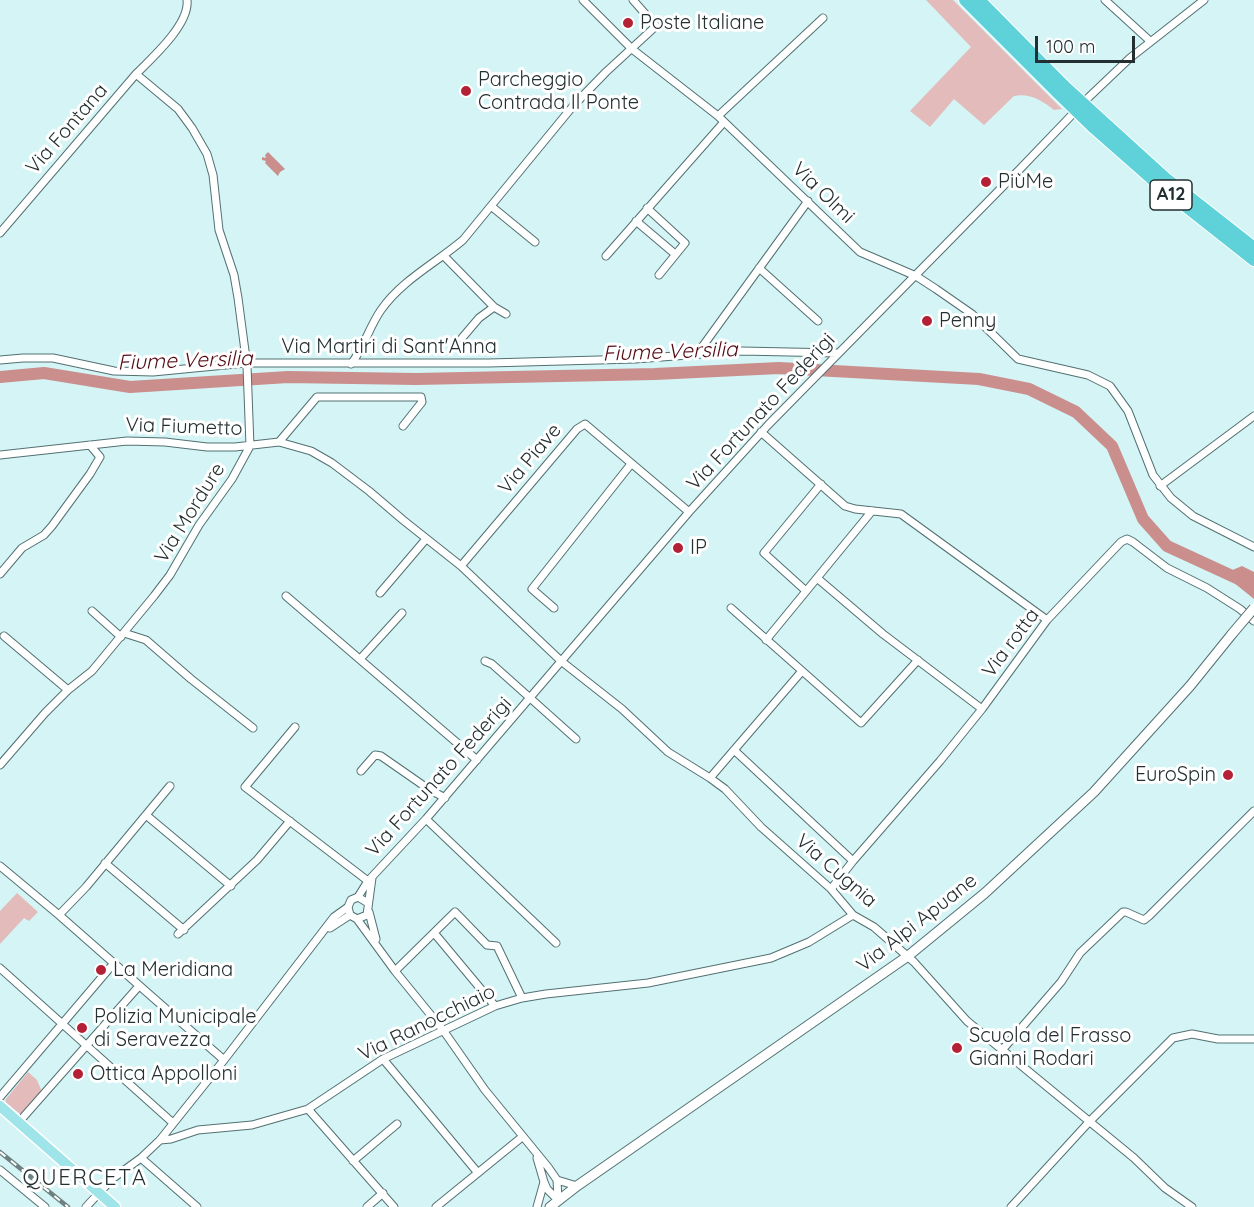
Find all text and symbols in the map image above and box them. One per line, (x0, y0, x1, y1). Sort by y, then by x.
place label: Poste Italiane (640, 11, 764, 35)
marker: Poste Italiane (621, 16, 635, 30)
scale bar (1038, 24, 1138, 62)
text: 100 m (1046, 35, 1095, 58)
place label: Parcheggio Contrada Il Ponte (478, 68, 639, 115)
street label: Via Fontana (21, 79, 113, 179)
marker: Parcheggio Contrada Il Ponte (459, 84, 473, 98)
street label: Via Olmi (787, 157, 859, 229)
place label: PiùMe (998, 170, 1053, 194)
marker: PiùMe (979, 175, 993, 189)
road number: A12 (1150, 180, 1192, 210)
place label: Penny (939, 309, 996, 333)
marker: Penny (920, 314, 934, 328)
street label: Via Fortunato Federigi (682, 328, 840, 496)
street label: Via Martiri di Sant'Anna (281, 335, 497, 359)
water label: Fiume Versilia (602, 337, 738, 367)
water label: Fiume Versilia (117, 346, 253, 376)
street label: Via Fiumetto (125, 413, 243, 441)
street label: Via Piave (493, 419, 567, 499)
street label: Via Mordure (150, 459, 230, 567)
place label: IP (690, 536, 707, 560)
marker: IP (671, 541, 685, 555)
street label: Via rotta (977, 604, 1045, 682)
street label: Via Fortunato Federigi (361, 692, 517, 862)
place label: EuroSpin (1135, 763, 1216, 787)
marker: EuroSpin (1221, 768, 1235, 782)
street label: Via Cugnia (790, 829, 882, 913)
street label: Via Alpi Apuane (852, 869, 982, 977)
place label: La Meridiana (113, 958, 233, 982)
marker: La Meridiana (94, 963, 108, 977)
street label: Via Ranocchiaio (355, 980, 499, 1066)
place label: Polizia Municipale di Seravezza (94, 1005, 256, 1052)
marker: Polizia Municipale di Seravezza (75, 1021, 89, 1035)
place label: Scuola del Frasso Gianni Rodari (969, 1024, 1131, 1071)
marker: Scuola del Frasso Gianni Rodari (950, 1041, 964, 1055)
place label: Ottica Appolloni (90, 1062, 237, 1086)
marker: Ottica Appolloni (71, 1067, 85, 1081)
district label: QUERCETA (22, 1165, 148, 1191)

